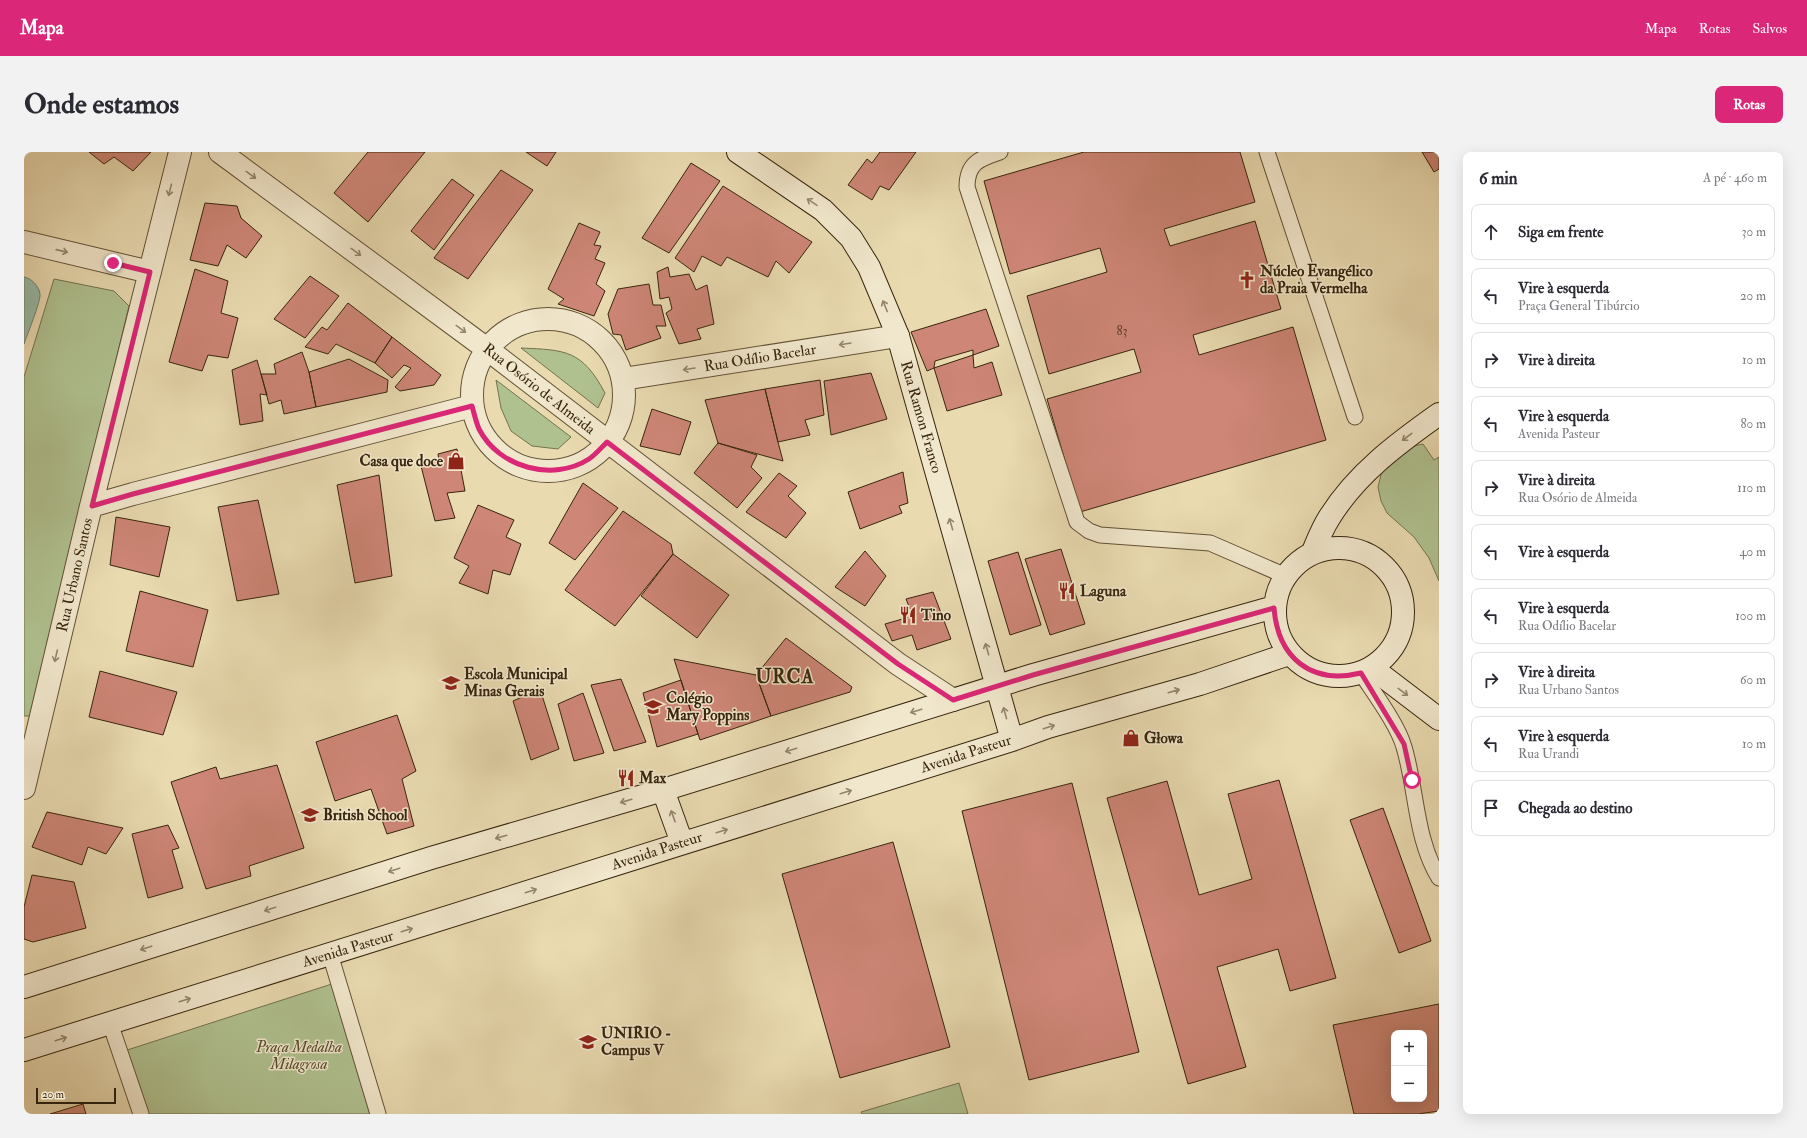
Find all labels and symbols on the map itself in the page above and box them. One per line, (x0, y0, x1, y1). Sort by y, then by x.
one-way arrow (246, 171, 257, 179)
one-way arrow (166, 183, 174, 196)
one-way arrow (806, 198, 817, 206)
one-way arrow (55, 248, 68, 255)
one-way arrow (350, 248, 361, 256)
route end (104, 254, 122, 272)
place label: Núcleo Evangélico da Praia Vermelha (1259, 262, 1374, 298)
church icon: Núcleo Evangélico da Praia Vermelha (1237, 270, 1257, 290)
one-way arrow (881, 300, 889, 312)
house number: 83 (1116, 323, 1128, 339)
one-way arrow (455, 325, 466, 334)
street label: Rua Osório de Almeida (479, 339, 600, 439)
street label: Rua Odílio Bacelar (703, 340, 818, 376)
one-way arrow (839, 340, 852, 348)
street label: Rua Ramon Franco (896, 359, 946, 475)
one-way arrow (683, 365, 696, 373)
one-way arrow (1402, 433, 1413, 441)
shop icon: Casa que doce (446, 451, 466, 471)
place label: Casa que doce (360, 452, 444, 472)
street label: Rua Urbano Santos (53, 516, 97, 634)
one-way arrow (947, 518, 954, 531)
restaurant icon: Laguna (1057, 581, 1077, 601)
place label: Laguna (1080, 582, 1127, 602)
restaurant icon: Tino (898, 605, 918, 625)
place label: Tino (920, 606, 952, 625)
one-way arrow (983, 643, 990, 656)
one-way arrow (51, 649, 59, 662)
place label: Escola Municipal Minas Gerais (463, 665, 568, 701)
district label: URCA (755, 665, 815, 689)
school or university icon: Escola Municipal Minas Gerais (441, 673, 461, 693)
one-way arrow (1167, 687, 1180, 694)
one-way arrow (1397, 688, 1408, 696)
place label: Colégio Mary Poppins (665, 689, 749, 726)
school or university icon: Colégio Mary Poppins (643, 697, 663, 717)
one-way arrow (1001, 707, 1008, 720)
one-way arrow (910, 708, 922, 716)
one-way arrow (1042, 722, 1054, 730)
shop icon: Głowa (1121, 728, 1141, 748)
place label: Głowa (1144, 729, 1184, 748)
street label: Avenida Pasteur (917, 730, 1014, 778)
one-way arrow (785, 747, 798, 754)
restaurant icon: Max (616, 768, 636, 788)
place label: Max (638, 769, 667, 788)
route start (1403, 771, 1421, 789)
one-way arrow (839, 788, 852, 795)
one-way arrow (619, 798, 632, 805)
school or university icon: British School (300, 805, 320, 825)
place label: British School (323, 806, 408, 825)
one-way arrow (669, 810, 676, 823)
street label: Avenida Pasteur (608, 827, 705, 875)
one-way arrow (715, 827, 728, 834)
one-way arrow (495, 834, 508, 841)
one-way arrow (388, 867, 401, 874)
one-way arrow (525, 887, 538, 894)
one-way arrow (264, 906, 277, 913)
street label: Avenida Pasteur (299, 926, 396, 972)
one-way arrow (401, 926, 414, 933)
one-way arrow (140, 945, 153, 952)
one-way arrow (179, 996, 192, 1003)
place label: UNIRIO - Campus V (601, 1024, 671, 1061)
school or university icon: UNIRIO - Campus V (578, 1032, 598, 1052)
one-way arrow (55, 1035, 68, 1042)
park label: Praça Medalha Milagrosa (255, 1038, 342, 1074)
scale bar (36, 1086, 116, 1105)

